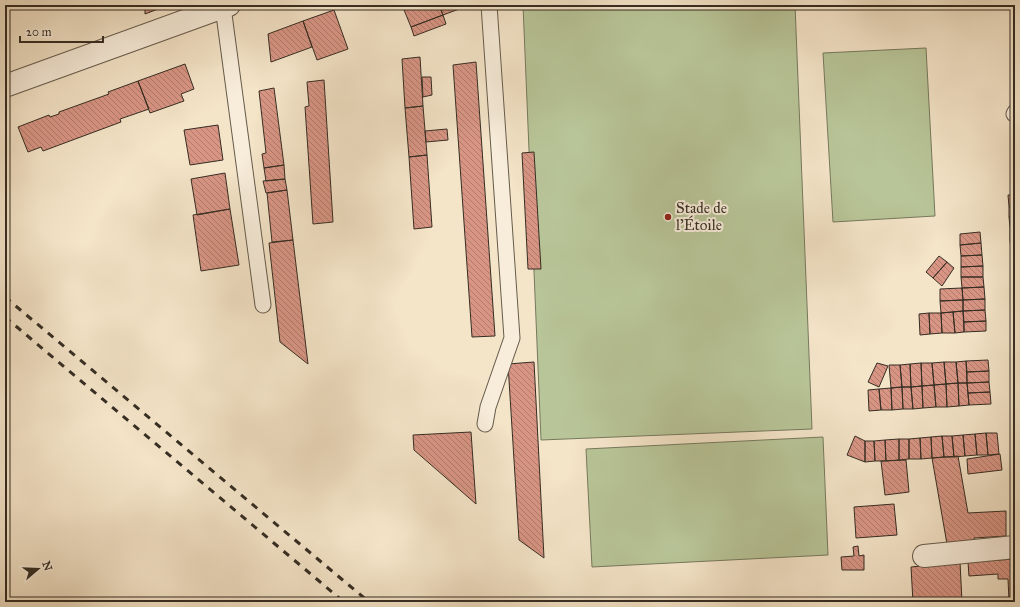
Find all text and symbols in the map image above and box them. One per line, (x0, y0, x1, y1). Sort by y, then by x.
scale bar (20, 18, 103, 44)
text: 20 m (26, 25, 52, 39)
place label: Stade de l'Étoile (676, 199, 727, 234)
marker: Stade de l'Étoile (663, 212, 673, 222)
north arrow (18, 549, 58, 589)
text: N (39, 559, 55, 573)

